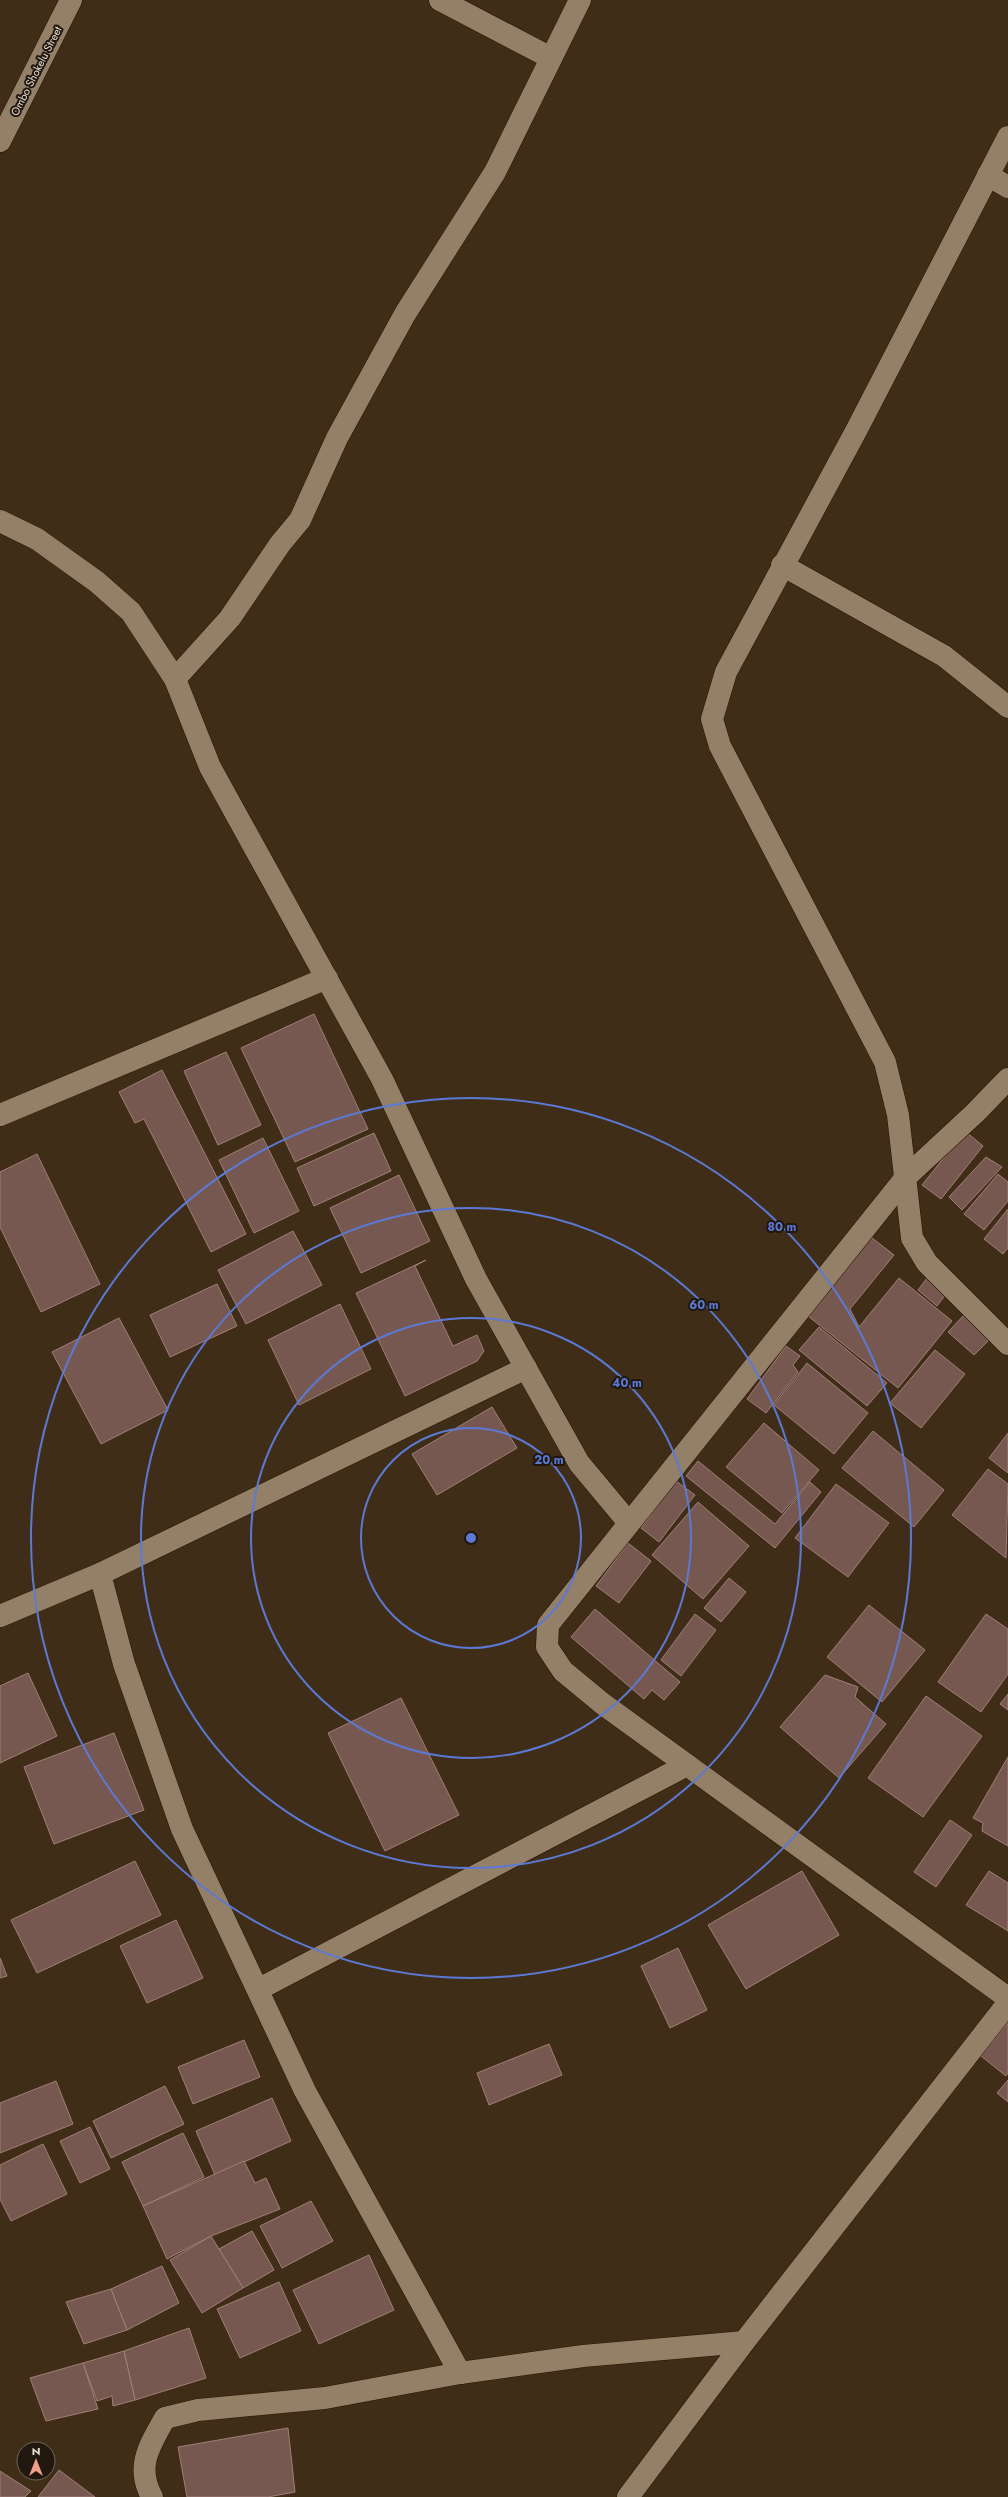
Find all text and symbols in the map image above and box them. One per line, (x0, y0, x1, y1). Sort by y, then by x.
street label: Ombo Shokelu Street (6, 23, 66, 119)
text: 80 m (768, 1218, 797, 1236)
text: 60 m (689, 1296, 719, 1314)
text: 40 m (612, 1374, 642, 1392)
text: 20 m (534, 1451, 564, 1469)
centre of rings (464, 1531, 478, 1545)
north arrow (16, 2441, 56, 2481)
text: N (32, 2443, 40, 2459)

